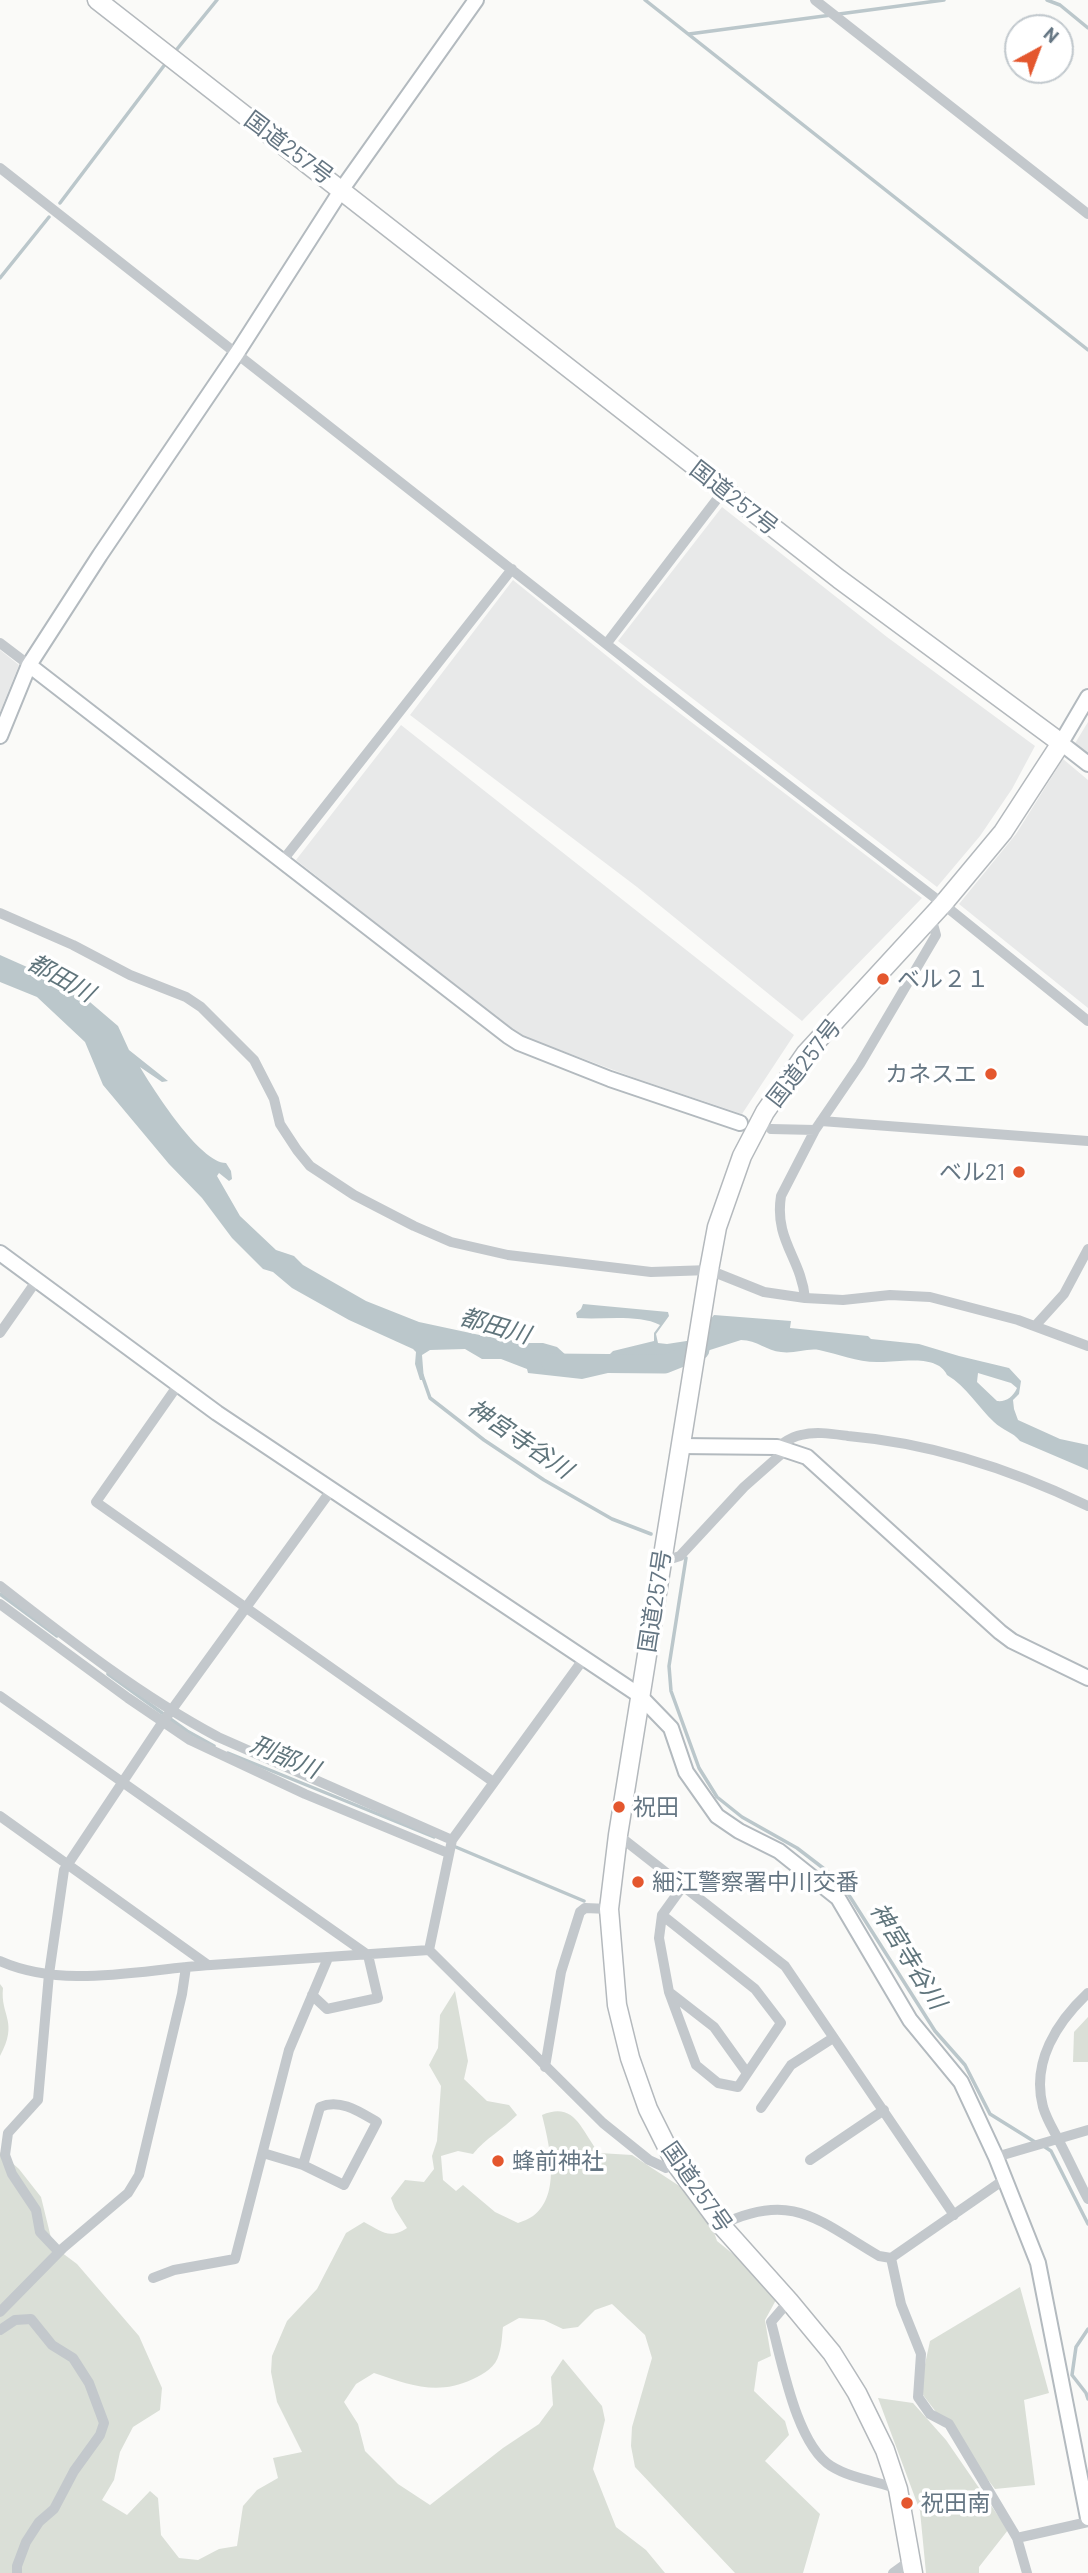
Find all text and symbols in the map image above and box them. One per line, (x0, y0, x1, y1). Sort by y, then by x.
north arrow (1004, 14, 1074, 84)
text: N (1039, 21, 1064, 47)
street label: 国道257号 (239, 106, 339, 190)
street label: 国道257号 (685, 455, 783, 541)
water label: 都田川 (23, 948, 99, 1008)
place label: ベル２１ (897, 965, 989, 993)
marker: ベル２１ (875, 971, 891, 987)
street label: 国道257号 (761, 1014, 847, 1112)
place label: カネスエ (885, 1060, 977, 1088)
marker: カネスエ (983, 1066, 999, 1082)
place label: ベル21 (939, 1158, 1005, 1186)
marker: ベル21 (1011, 1164, 1027, 1180)
water label: 都田川 (456, 1302, 534, 1350)
water label: 神宮寺谷川 (462, 1394, 578, 1484)
street label: 国道257号 (633, 1547, 677, 1655)
water label: 刑部川 (246, 1730, 324, 1784)
place label: 祝田 (633, 1793, 679, 1821)
marker: 祝田 (611, 1799, 627, 1815)
place label: 細江警察署中川交番 (652, 1868, 859, 1896)
marker: 細江警察署中川交番 (630, 1874, 646, 1890)
water label: 神宮寺谷川 (864, 1897, 952, 2015)
street label: 国道257号 (656, 2136, 738, 2238)
place label: 蜂前神社 (512, 2147, 604, 2175)
marker: 蜂前神社 (490, 2153, 506, 2169)
place label: 祝田南 (921, 2489, 990, 2517)
marker: 祝田南 (899, 2495, 915, 2511)

